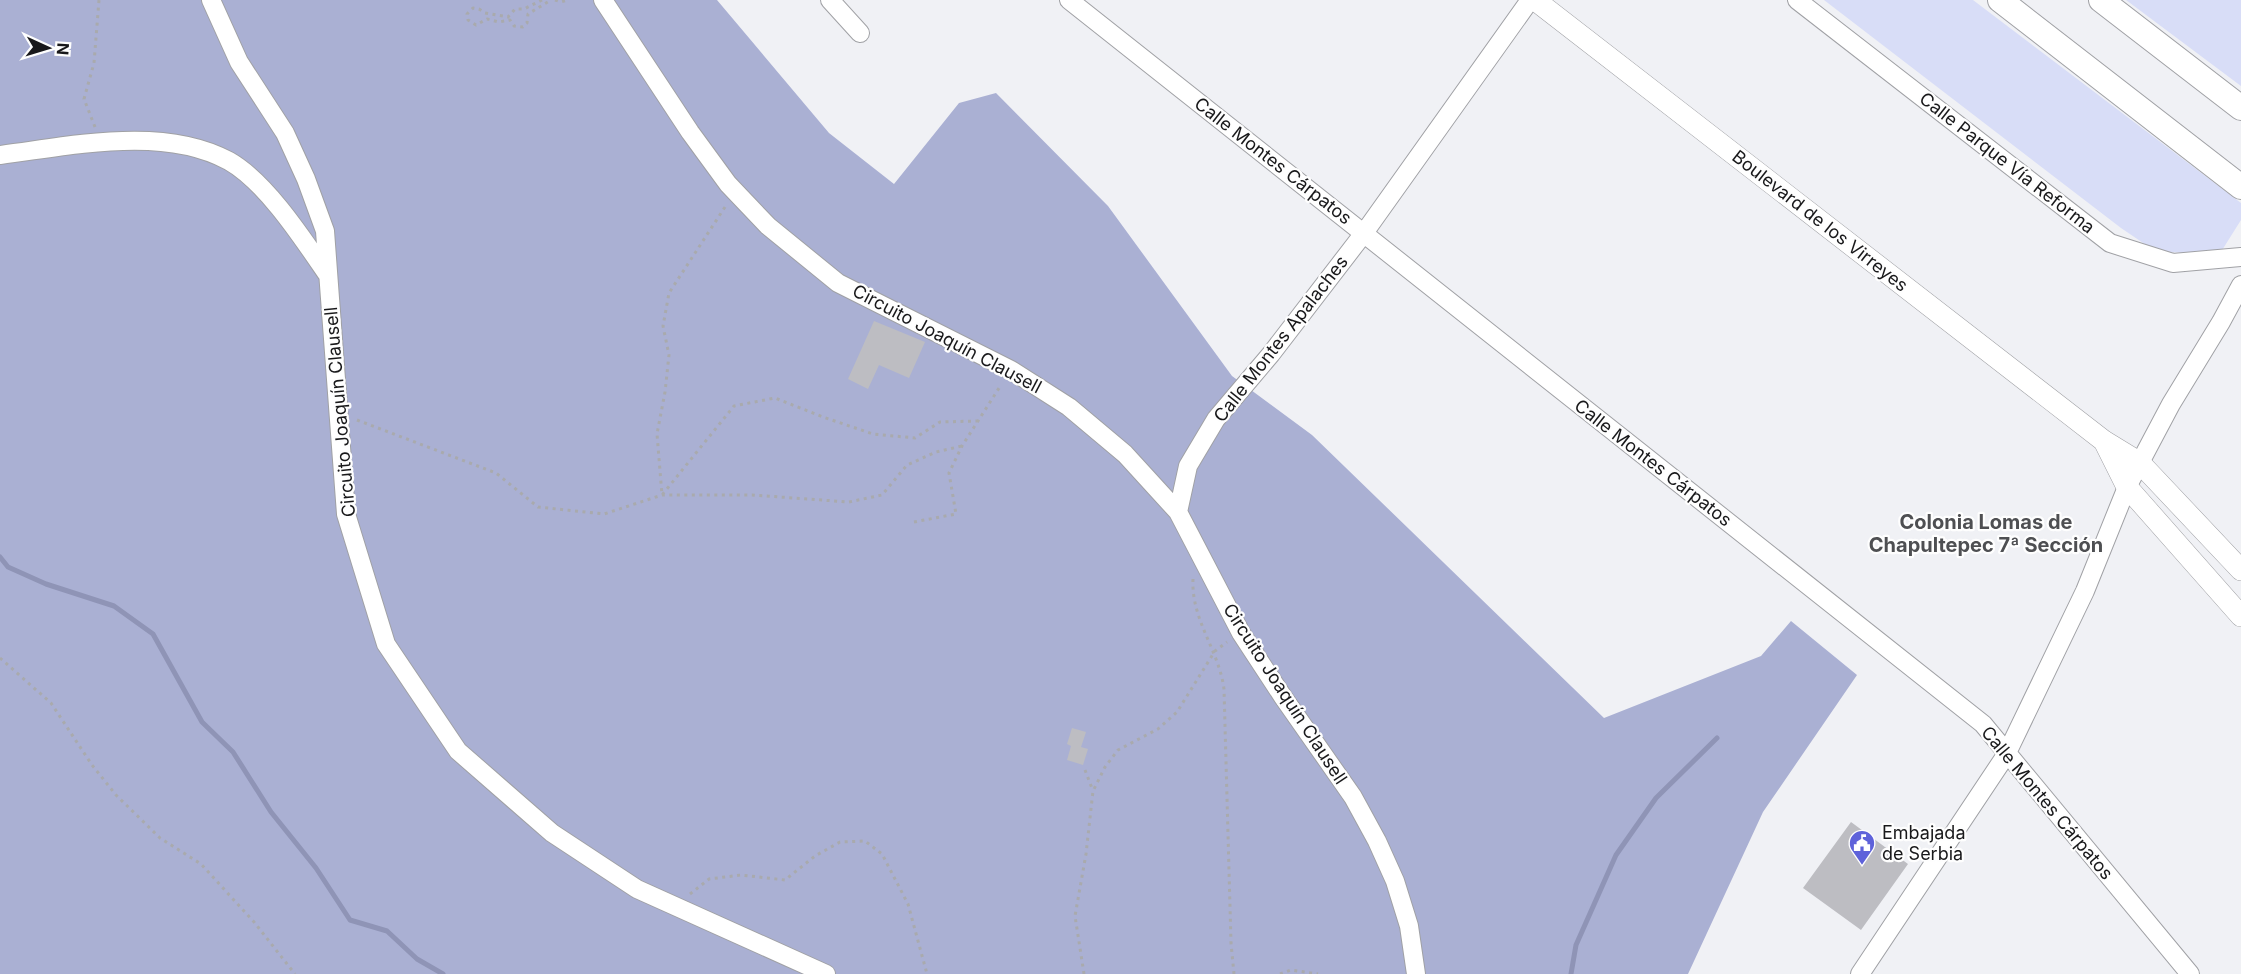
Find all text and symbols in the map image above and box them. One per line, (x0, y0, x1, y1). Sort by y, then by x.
north arrow (18, 18, 78, 78)
text: N (53, 42, 73, 56)
street label: Calle Parque Vía Reforma (1916, 88, 2099, 238)
street label: Calle Montes Cárpatos (1191, 93, 1356, 228)
street label: Boulevard de los Virreyes (1728, 146, 1912, 296)
street label: Calle Montes Apalaches (1209, 251, 1352, 426)
street label: Circuito Joaquín Clausell (849, 280, 1045, 397)
street label: Circuito Joaquín Clausell (320, 306, 359, 518)
street label: Calle Montes Cárpatos (1571, 395, 1736, 530)
district label: Colonia Lomas de Chapultepec 7ª Sección (1869, 510, 2103, 557)
street label: Circuito Joaquín Clausell (1219, 600, 1352, 788)
street label: Calle Montes Cárpatos (1977, 722, 2118, 884)
place label: Embajada de Serbia (1882, 822, 1966, 864)
public building icon: Embajada de Serbia (1847, 828, 1877, 866)

